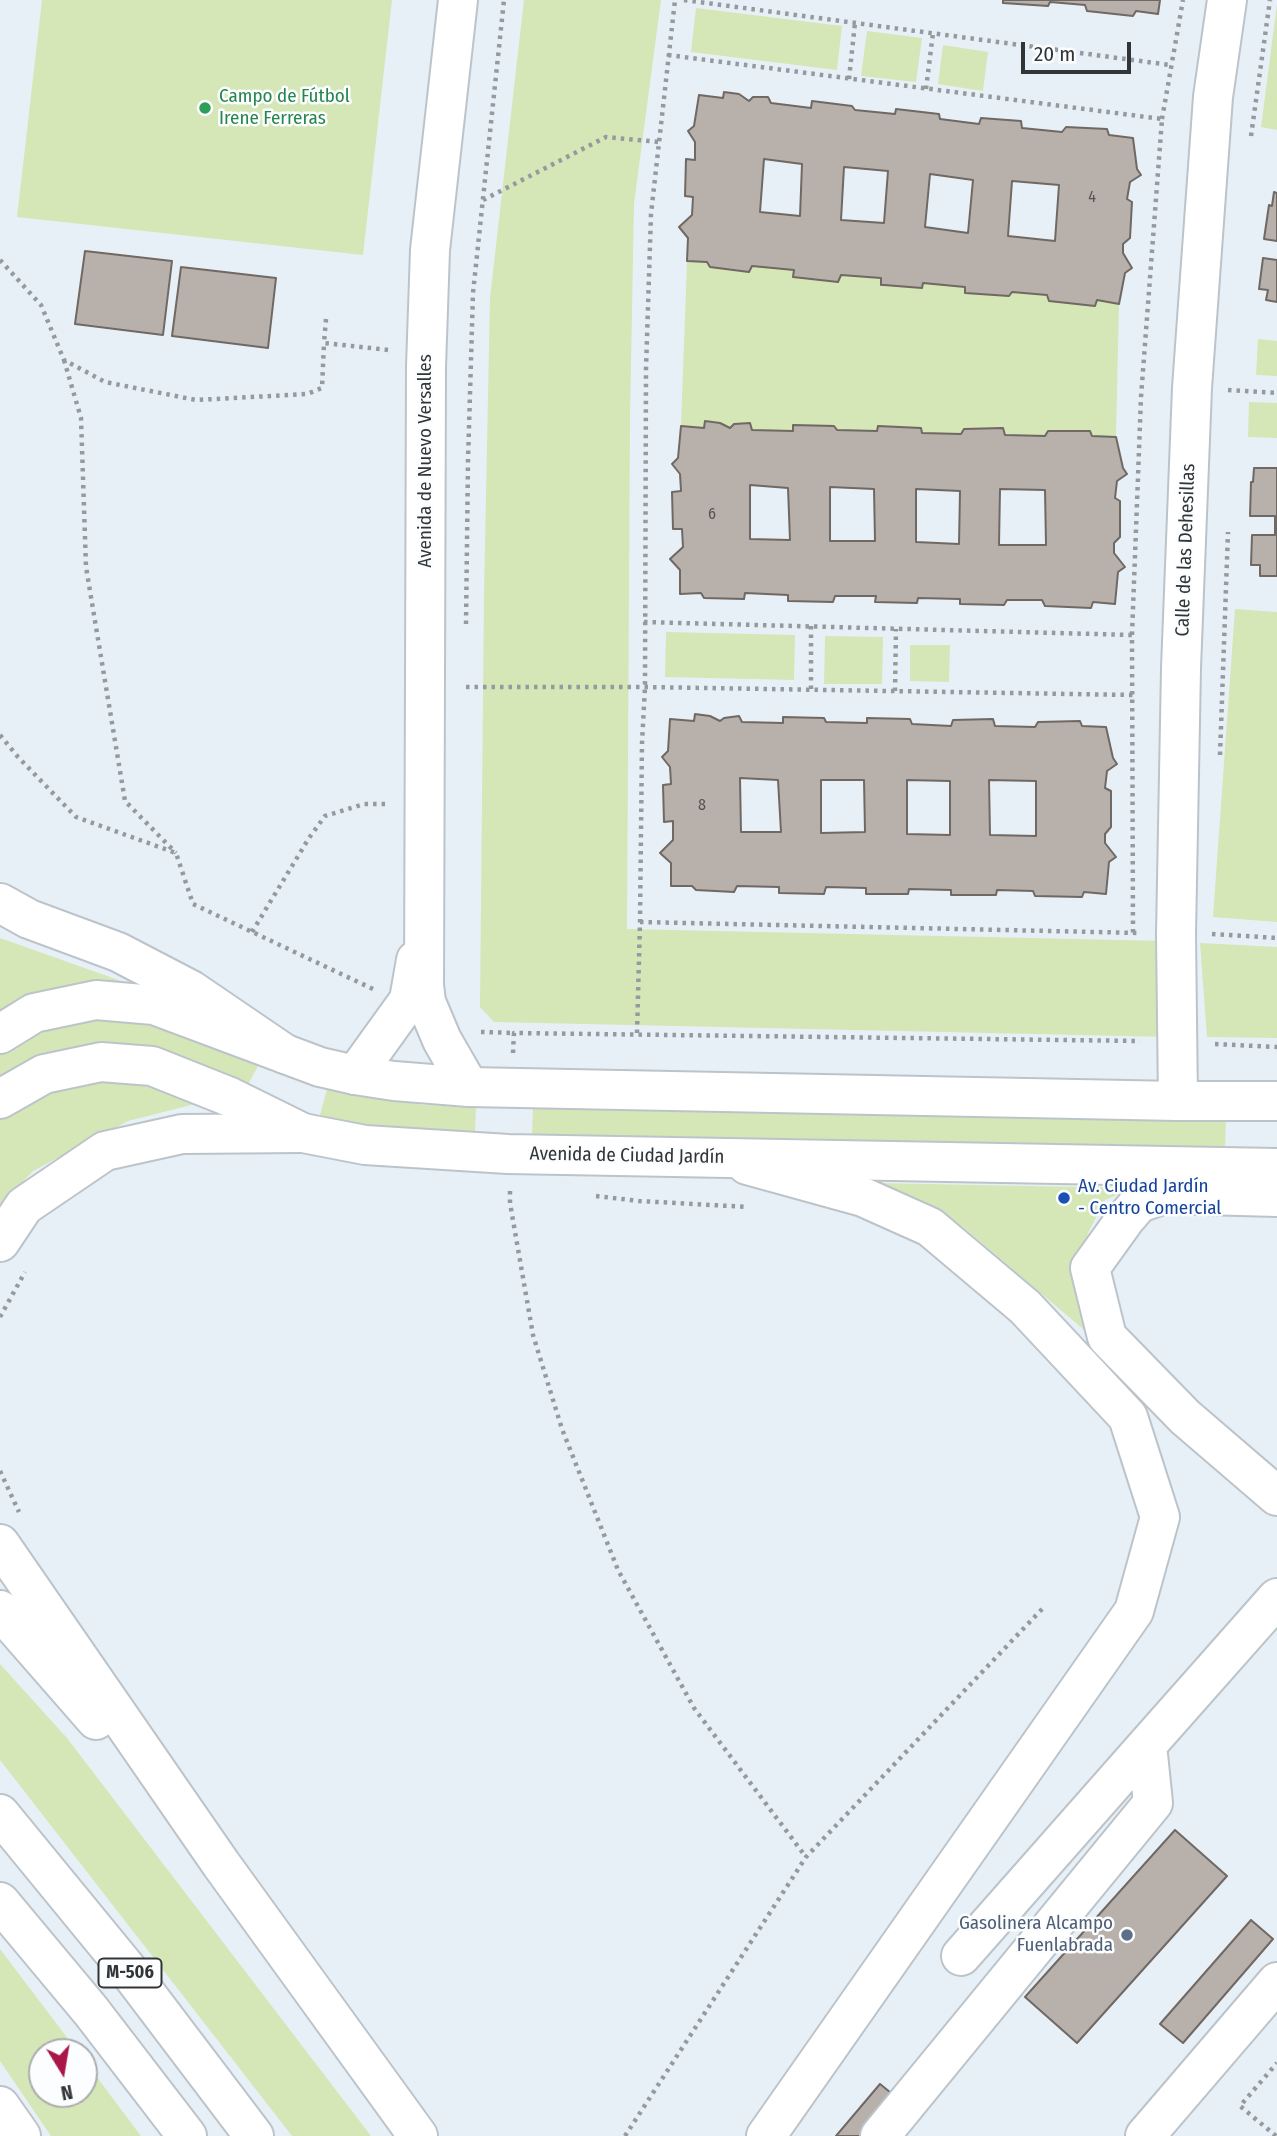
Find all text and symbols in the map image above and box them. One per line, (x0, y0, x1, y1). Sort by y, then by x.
scale bar (1025, 28, 1135, 72)
text: 20 m (1034, 41, 1075, 67)
place label: Campo de Fútbol Irene Ferreras (219, 86, 350, 130)
marker: Campo de Fútbol Irene Ferreras (197, 100, 213, 116)
house number: 4 (1088, 188, 1096, 208)
street label: Avenida de Nuevo Versalles (415, 354, 437, 568)
street label: Calle de las Dehesillas (1172, 463, 1200, 637)
house number: 6 (708, 505, 716, 525)
house number: 8 (698, 796, 706, 816)
street label: Avenida de Ciudad Jardín (529, 1143, 725, 1169)
place label: Av. Ciudad Jardín - Centro Comercial (1078, 1176, 1221, 1220)
marker: Av. Ciudad Jardín - Centro Comercial (1056, 1190, 1072, 1206)
place label: Gasolinera Alcampo Fuenlabrada (959, 1913, 1113, 1957)
marker: Gasolinera Alcampo Fuenlabrada (1119, 1927, 1135, 1943)
road number: M-506 (99, 1958, 162, 1987)
north arrow (28, 2038, 98, 2108)
text: N (59, 2080, 75, 2105)

